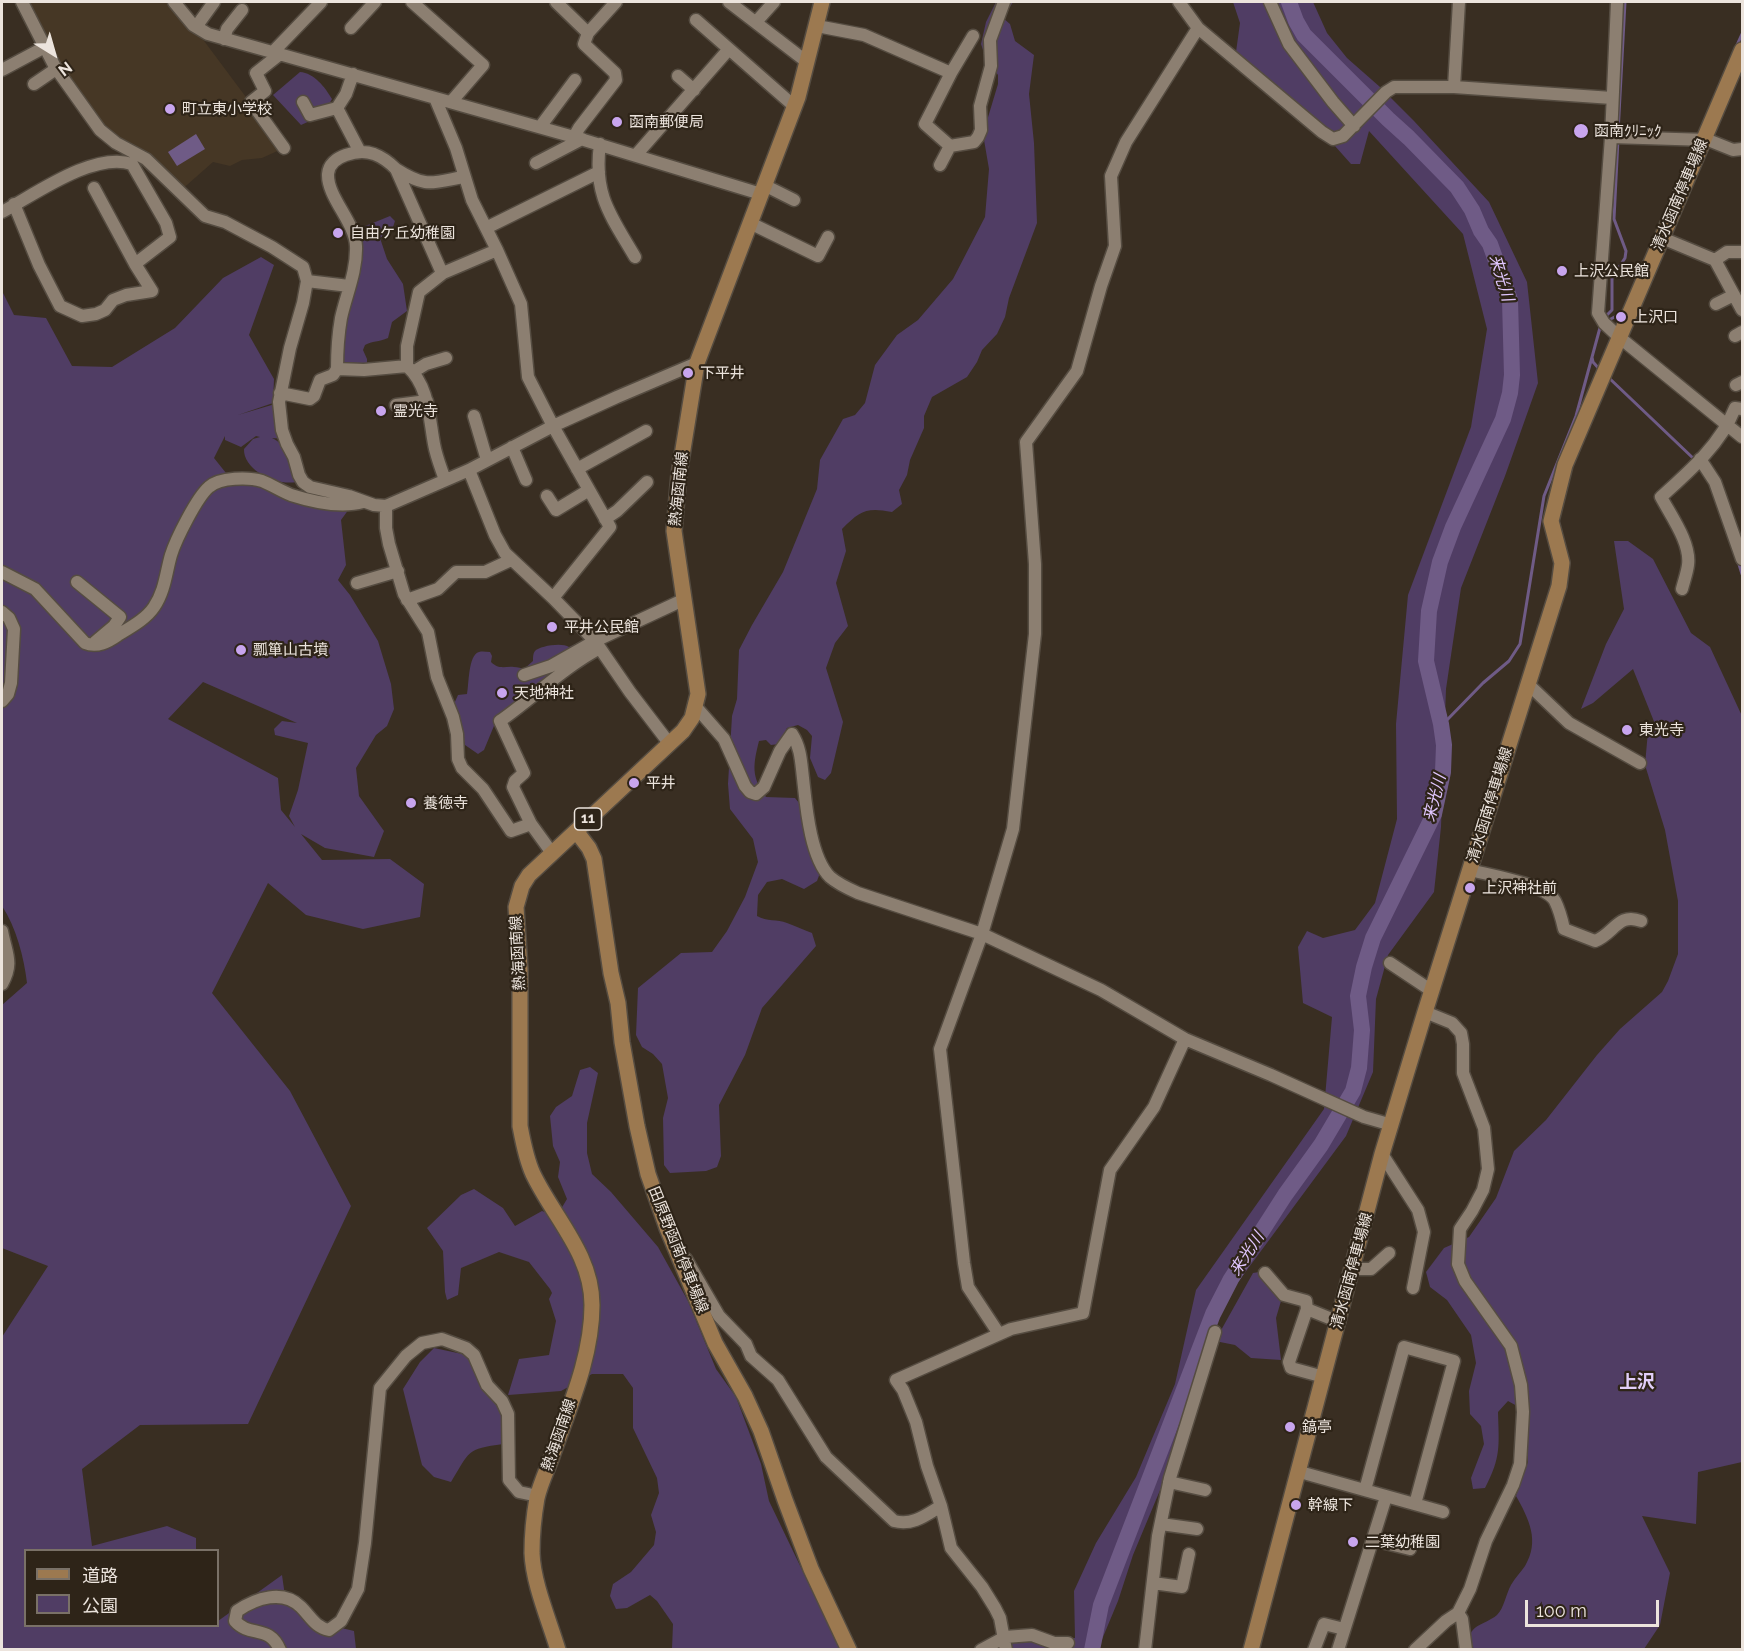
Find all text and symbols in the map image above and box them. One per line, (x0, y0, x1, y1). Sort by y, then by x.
north arrow (24, 24, 84, 84)
text: N (55, 58, 76, 80)
place label: 町立東小学校 (182, 100, 272, 118)
marker: 町立東小学校 (163, 102, 177, 116)
place label: 函南郵便局 (629, 113, 704, 131)
marker: 函南郵便局 (610, 115, 624, 129)
marker: 函南ｸﾘﾆｯｸ (1572, 122, 1590, 140)
place label: 函南ｸﾘﾆｯｸ (1594, 122, 1661, 140)
street label: 清水函南停車場線 (1648, 136, 1712, 254)
place label: 自由ケ丘幼稚園 (350, 224, 455, 242)
marker: 自由ケ丘幼稚園 (331, 226, 345, 240)
water label: 来光川 (1485, 252, 1517, 304)
place label: 上沢公民館 (1574, 262, 1649, 280)
marker: 上沢公民館 (1555, 264, 1569, 278)
place label: 上沢口 (1633, 308, 1678, 326)
marker: 上沢口 (1614, 310, 1628, 324)
place label: 下平井 (700, 364, 745, 382)
marker: 下平井 (681, 366, 695, 380)
place label: 霊光寺 (393, 402, 438, 420)
marker: 霊光寺 (374, 404, 388, 418)
street label: 熱海函南線 (666, 451, 692, 527)
place label: 平井公民館 (564, 618, 639, 636)
marker: 平井公民館 (545, 620, 559, 634)
place label: 瓢箪山古墳 (253, 641, 328, 659)
marker: 瓢箪山古墳 (234, 643, 248, 657)
place label: 天地神社 (514, 684, 574, 702)
marker: 天地神社 (495, 686, 509, 700)
place label: 東光寺 (1639, 721, 1684, 739)
marker: 東光寺 (1620, 723, 1634, 737)
street label: 清水函南停車場線 (1464, 745, 1516, 865)
water label: 来光川 (1420, 772, 1450, 824)
place label: 平井 (646, 774, 676, 792)
marker: 平井 (627, 776, 641, 790)
place label: 養徳寺 (423, 794, 468, 812)
marker: 養徳寺 (404, 796, 418, 810)
road number: 11 (574, 808, 602, 830)
place label: 上沢神社前 (1482, 879, 1557, 897)
marker: 上沢神社前 (1463, 881, 1477, 895)
street label: 熱海函南線 (507, 915, 529, 991)
street label: 田原野函南停車場線 (644, 1184, 712, 1316)
street label: 清水函南停車場線 (1328, 1211, 1376, 1331)
water label: 来光川 (1226, 1229, 1268, 1279)
district label: 上沢 (1619, 1372, 1655, 1394)
street label: 熱海函南線 (538, 1397, 580, 1473)
place label: 鎬亭 (1302, 1418, 1332, 1436)
marker: 鎬亭 (1283, 1420, 1297, 1434)
place label: 幹線下 (1308, 1496, 1353, 1514)
marker: 幹線下 (1289, 1498, 1303, 1512)
place label: 二葉幼稚園 (1365, 1533, 1440, 1551)
marker: 二葉幼稚園 (1346, 1535, 1360, 1549)
legend (24, 1549, 219, 1627)
text: 道路 (82, 1565, 118, 1586)
scale bar (1528, 1588, 1662, 1626)
text: 公園 (82, 1595, 118, 1616)
text: 100 m (1536, 1600, 1587, 1621)

